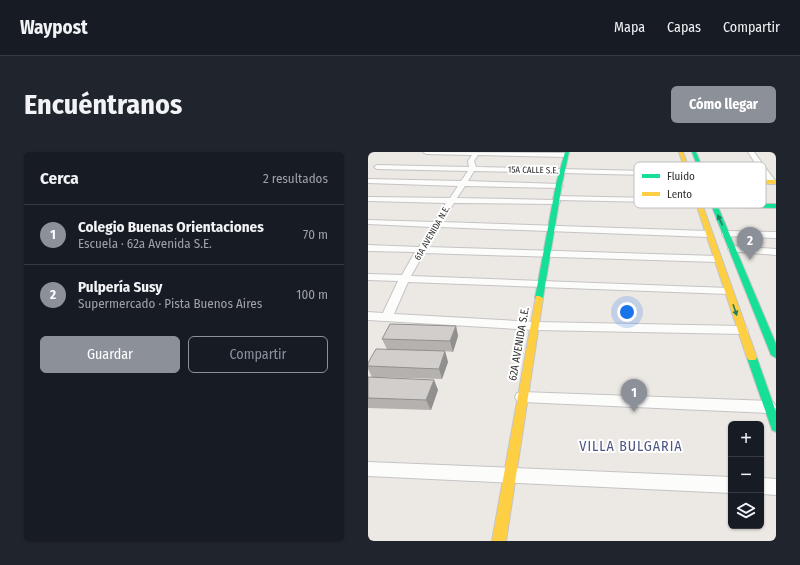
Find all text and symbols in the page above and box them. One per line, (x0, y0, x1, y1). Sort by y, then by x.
text: Waypost (20, 16, 88, 39)
text: Mapa (614, 19, 645, 36)
text: Capas (667, 19, 701, 36)
text: Compartir (723, 19, 780, 36)
button: Cómo llegar (671, 86, 776, 123)
text: Encuéntranos (24, 88, 182, 121)
legend (634, 162, 766, 208)
street label: 15A CALLE S.E. (508, 165, 558, 175)
text: Cerca (40, 168, 79, 189)
text: Fluido (667, 170, 695, 183)
text: 2 resultados (263, 171, 328, 186)
text: Lento (667, 188, 692, 201)
street label: 61A AVENIDA N.E. (412, 204, 452, 262)
one-way arrow (716, 213, 722, 225)
text: Colegio Buenas Orientaciones (78, 218, 264, 236)
text: 1 (50, 227, 56, 242)
text: 70 m (303, 227, 328, 242)
pin: 2 (737, 227, 763, 260)
text: Escuela · 62a Avenida S.E. (78, 236, 212, 251)
text: Pulpería Susy (78, 278, 163, 296)
text: 2 (50, 287, 56, 302)
text: 100 m (296, 287, 328, 302)
text: Supermercado · Pista Buenos Aires (78, 296, 262, 311)
your location (617, 302, 637, 322)
one-way arrow (732, 304, 738, 316)
street label: 62A AVENIDA S.E. (506, 306, 532, 382)
button: Guardar (40, 336, 180, 373)
button: Compartir (188, 336, 328, 373)
pin: 1 (621, 379, 647, 412)
map controls (728, 421, 764, 529)
button: + (728, 421, 764, 457)
district label: VILLA BULGARIA (579, 438, 683, 455)
button: − (728, 457, 764, 493)
button: layers (728, 493, 764, 529)

